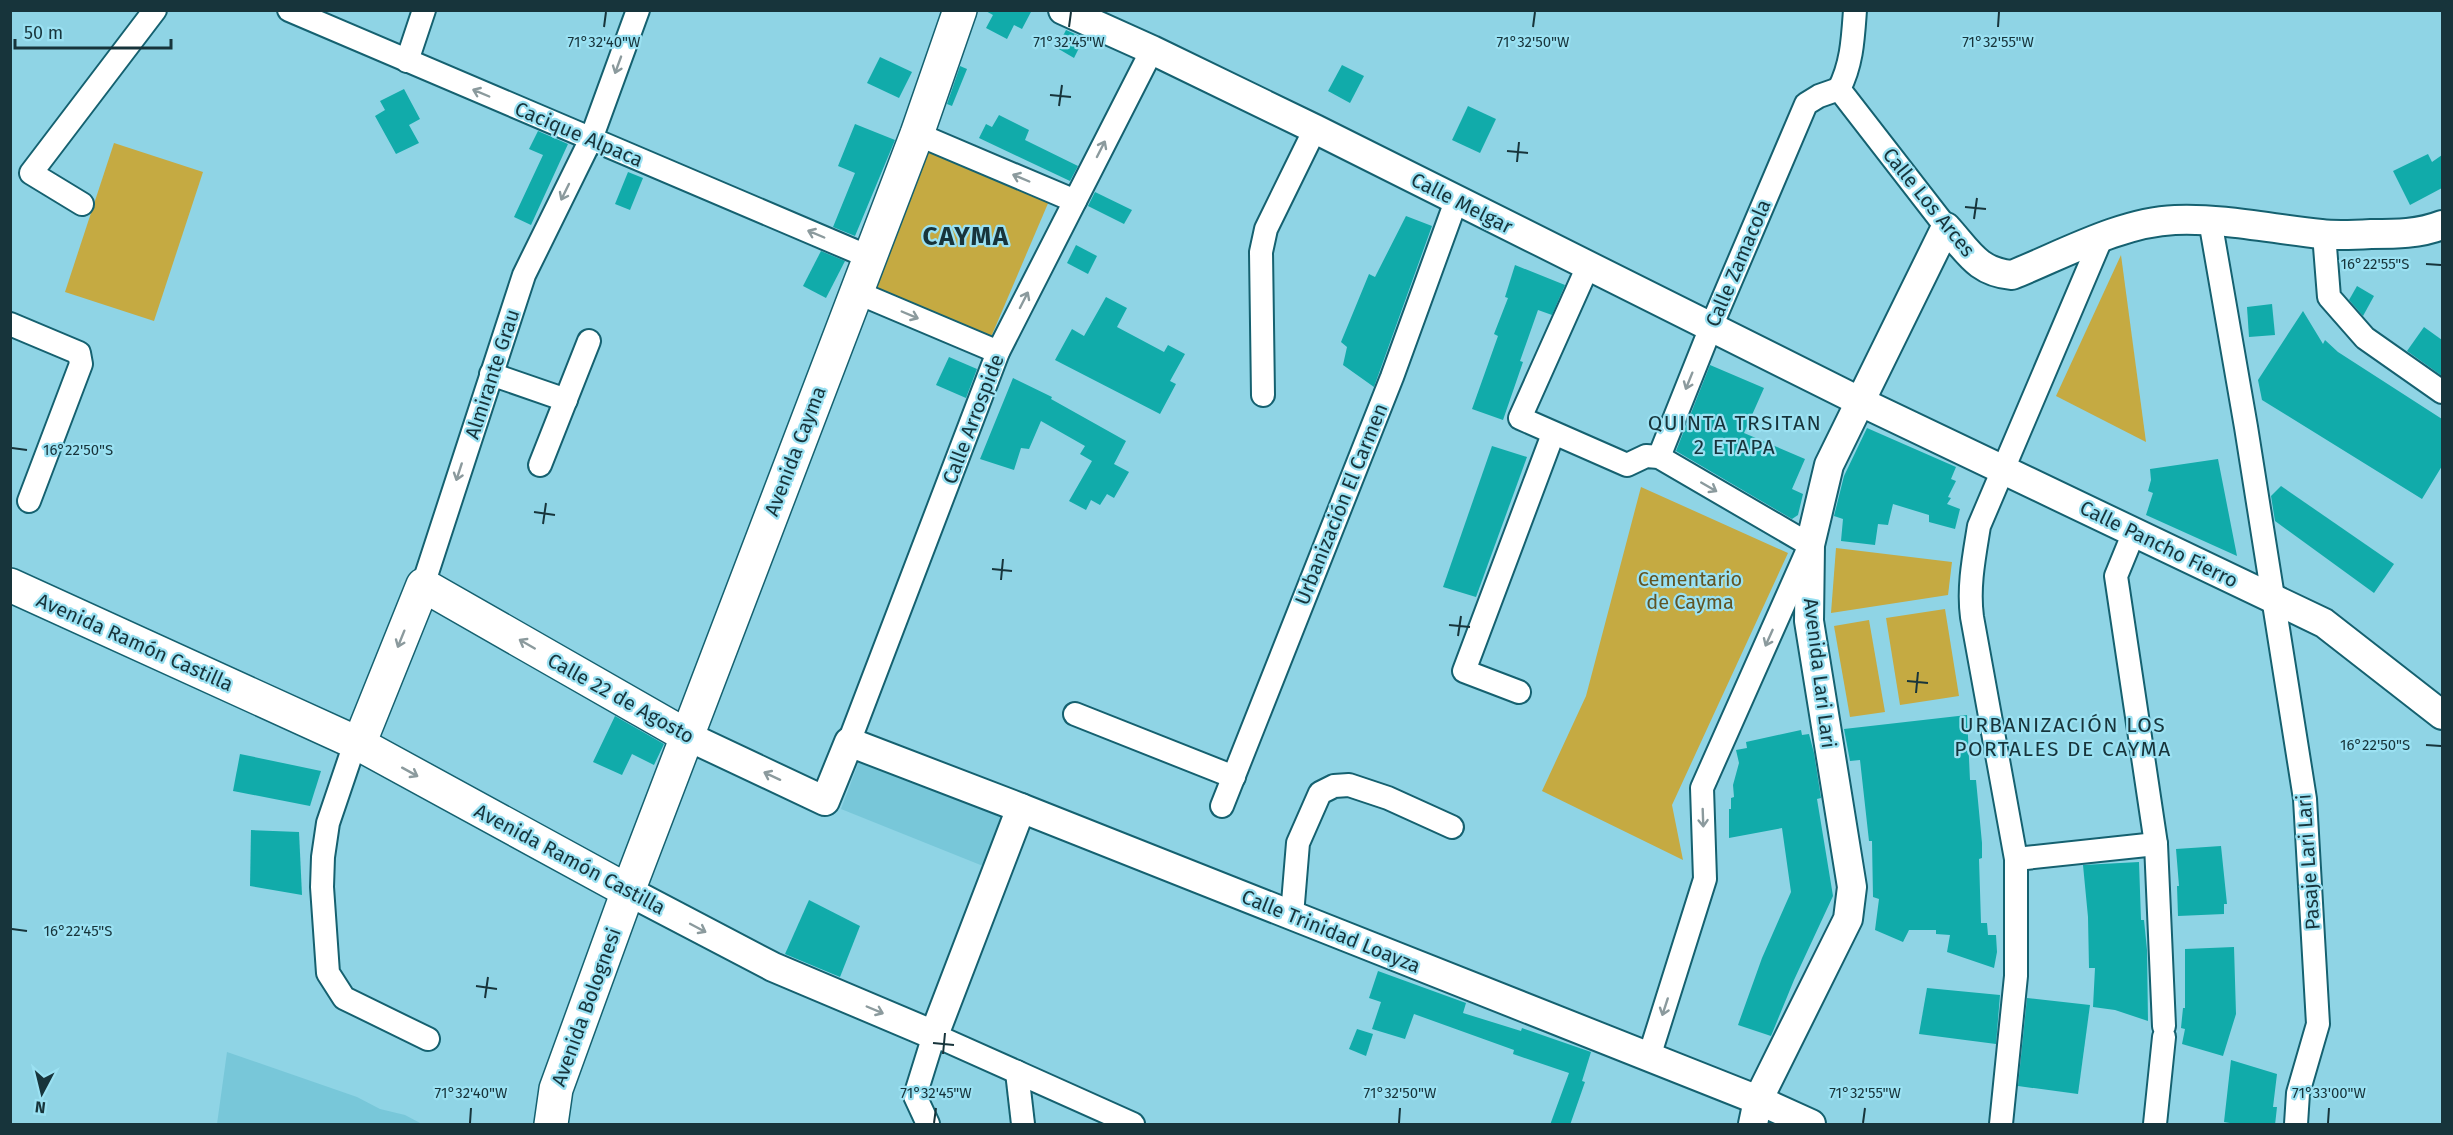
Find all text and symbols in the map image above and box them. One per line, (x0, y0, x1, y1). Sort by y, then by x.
scale bar (15, 12, 171, 50)
text: 50 m (24, 22, 63, 44)
text: 71°32'40"W (568, 33, 641, 51)
text: 71°32'45"W (1033, 33, 1105, 51)
text: 71°32'50"W (1497, 33, 1570, 51)
text: 71°32'55"W (1962, 33, 2034, 51)
one-way arrow (611, 56, 622, 74)
one-way arrow (473, 86, 491, 98)
street label: Cacique Alpaca (511, 96, 647, 172)
one-way arrow (1096, 140, 1108, 158)
street label: Calle Los Arces (1878, 143, 1980, 261)
street label: Calle Melgar (1407, 167, 1517, 239)
one-way arrow (1012, 172, 1031, 183)
one-way arrow (559, 182, 570, 200)
street label: Calle Zamacola (1700, 196, 1776, 330)
district label: CAYMA (923, 221, 1009, 252)
one-way arrow (807, 228, 825, 239)
text: 16°22'55"S (2341, 255, 2410, 273)
one-way arrow (1019, 292, 1031, 310)
street label: Almirante Grau (460, 306, 524, 442)
one-way arrow (900, 310, 919, 321)
street label: Calle Arrospide (937, 351, 1009, 487)
one-way arrow (1683, 371, 1694, 390)
street label: Avenida Cayma (759, 383, 831, 519)
street label: Urbanización El Carmen (1290, 400, 1392, 608)
district label: QUINTA TRSITAN 2 ETAPA (1648, 410, 1822, 460)
text: 16°22'50"S (43, 441, 113, 459)
one-way arrow (453, 462, 464, 481)
one-way arrow (1700, 481, 1717, 493)
street label: Calle Pancho Fierro (2076, 495, 2242, 593)
park label: Cementario de Cayma (1638, 567, 1742, 614)
street label: Avenida Ramón Castilla (33, 588, 237, 696)
street label: Avenida Lari Lari (1799, 597, 1841, 749)
one-way arrow (1763, 628, 1775, 646)
one-way arrow (395, 630, 406, 648)
one-way arrow (519, 638, 536, 650)
street label: Calle 22 de Agosto (543, 648, 699, 748)
district label: URBANIZACIÓN LOS PORTALES DE CAYMA (1954, 712, 2172, 762)
text: 16°22'50"S (2340, 736, 2410, 754)
one-way arrow (401, 766, 418, 778)
one-way arrow (763, 770, 781, 782)
street label: Pasaje Lari Lari (2291, 793, 2325, 931)
street label: Avenida Ramón Castilla (470, 798, 670, 920)
one-way arrow (1698, 808, 1709, 828)
street label: Calle Trinidad Loayza (1238, 884, 1424, 978)
text: 16°22'45"S (44, 922, 112, 940)
one-way arrow (689, 922, 707, 934)
street label: Avenida Bolognesi (546, 924, 626, 1090)
one-way arrow (1659, 997, 1670, 1016)
one-way arrow (865, 1005, 883, 1016)
north arrow (12, 1063, 72, 1123)
text: 71°32'40"W (435, 1084, 508, 1102)
text: 71°32'45"W (900, 1084, 972, 1102)
text: 71°32'50"W (1364, 1084, 1437, 1102)
text: 71°32'55"W (1829, 1084, 1901, 1102)
text: 71°33'00"W (2292, 1084, 2367, 1102)
text: N (34, 1097, 47, 1117)

